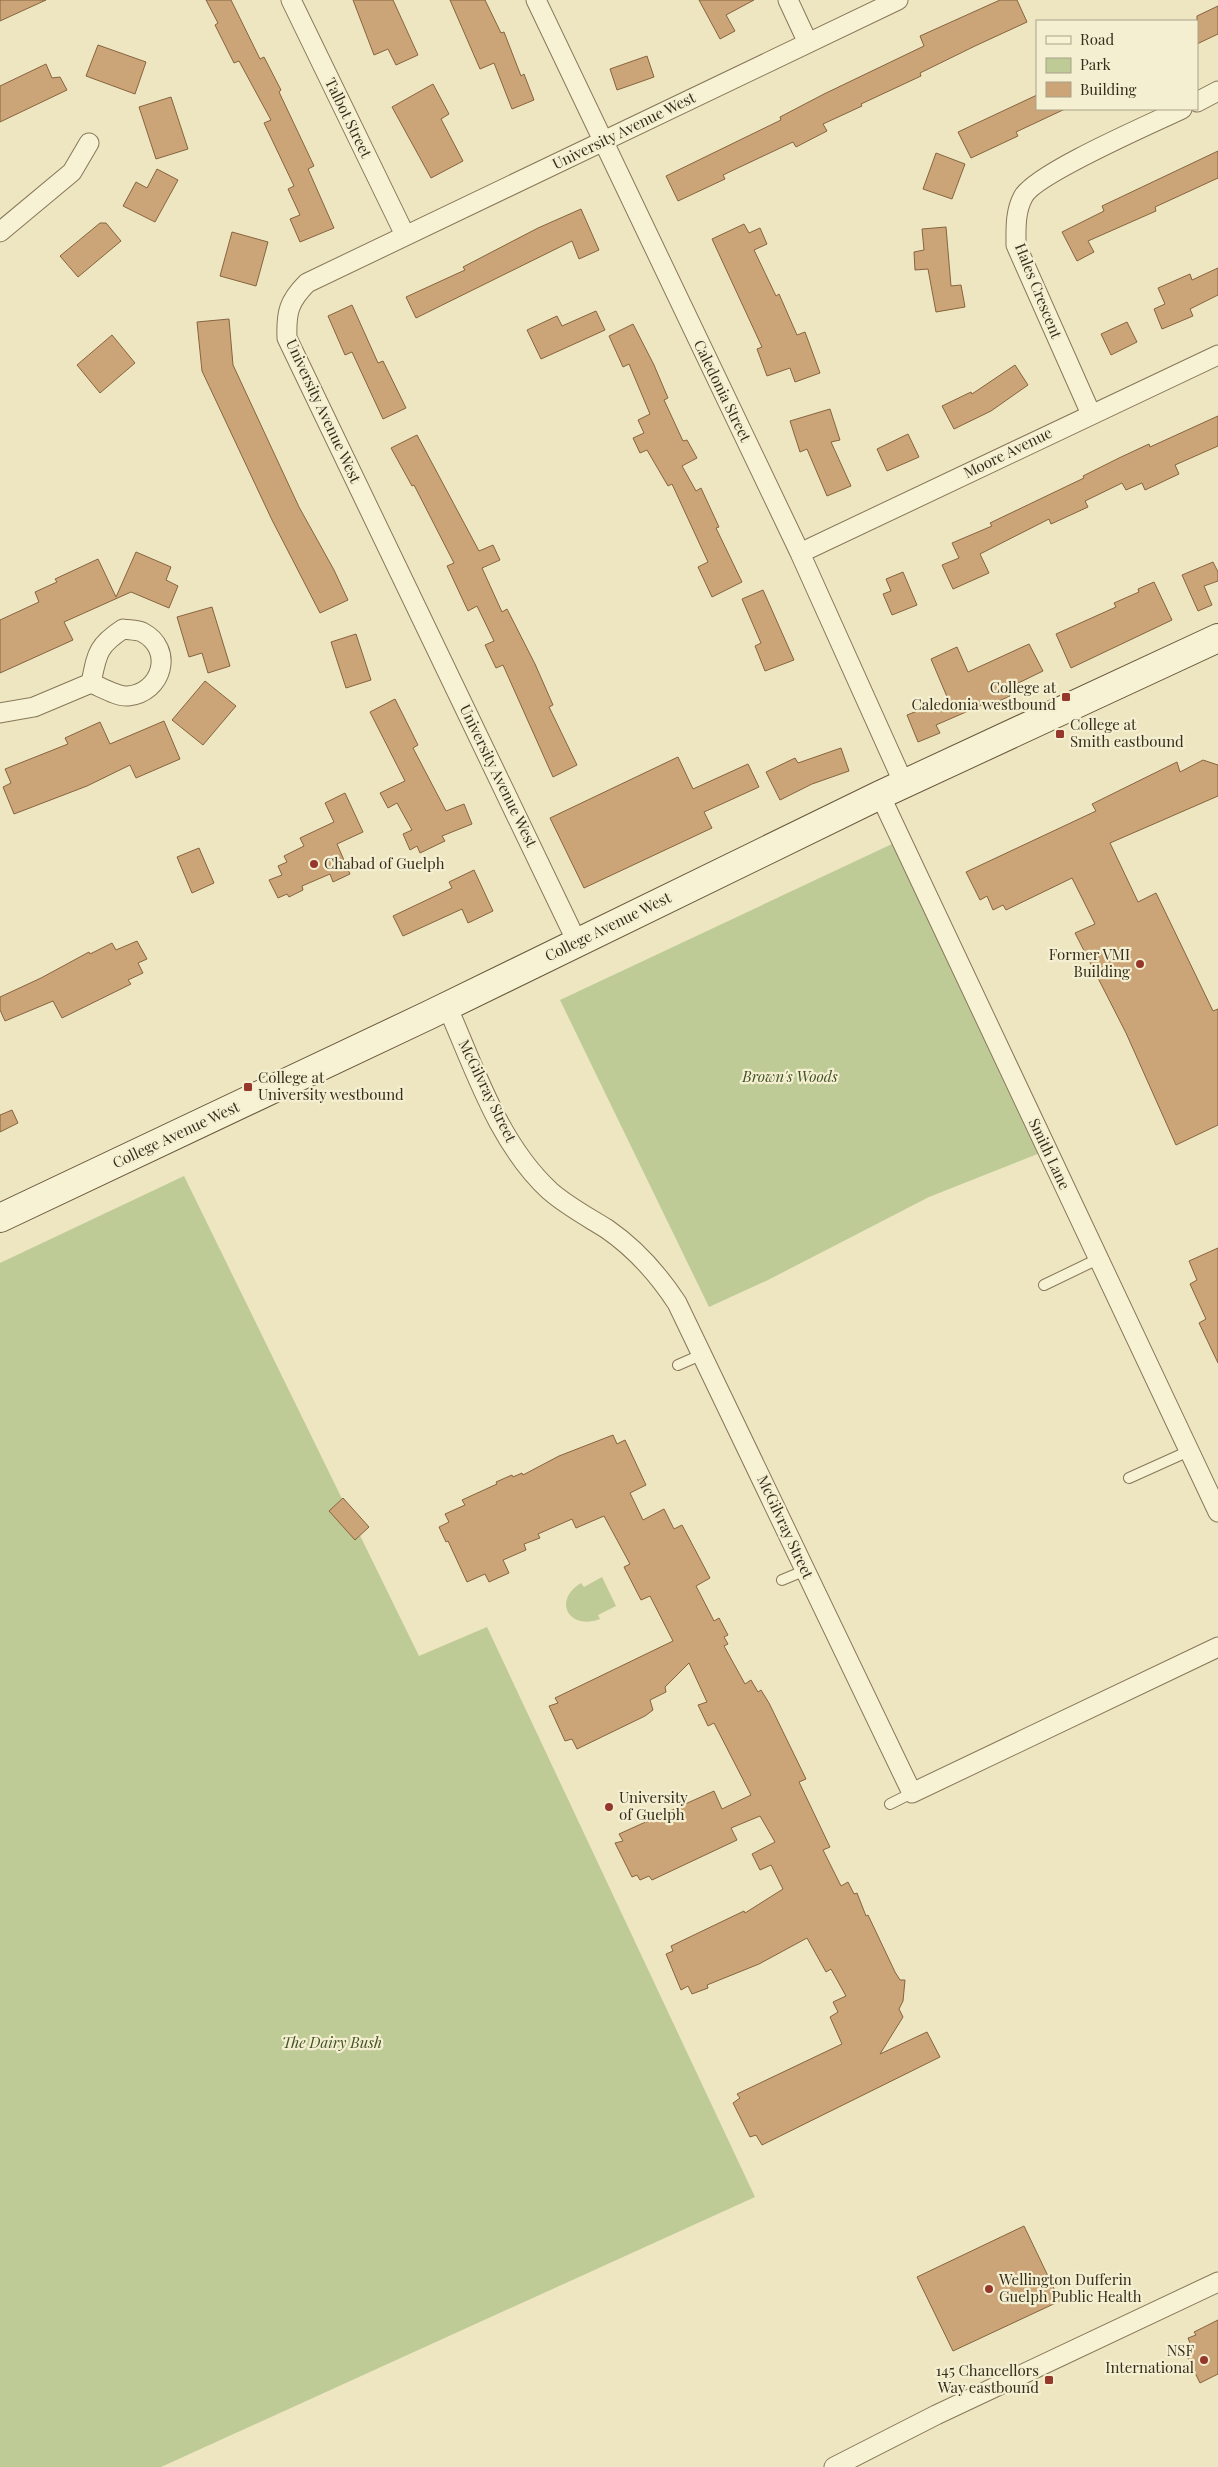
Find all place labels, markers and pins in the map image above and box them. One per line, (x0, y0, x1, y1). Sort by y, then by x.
place label: College at Caledonia westbound (911, 677, 1057, 714)
marker: College at Caledonia westbound (1060, 691, 1072, 703)
place label: College at Smith eastbound (1070, 714, 1184, 751)
marker: College at Smith eastbound (1054, 728, 1066, 740)
place label: Chabad of Guelph (324, 853, 445, 873)
marker: Chabad of Guelph (308, 858, 320, 870)
place label: Former VMI Building (1049, 944, 1130, 981)
marker: Former VMI Building (1134, 958, 1146, 970)
place label: College at University westbound (258, 1067, 404, 1104)
marker: College at University westbound (242, 1081, 254, 1093)
place label: University of Guelph (619, 1787, 688, 1824)
marker: University of Guelph (603, 1801, 615, 1813)
place label: Wellington Dufferin Guelph Public Health (998, 2269, 1142, 2306)
marker: Wellington Dufferin Guelph Public Health (983, 2283, 995, 2295)
place label: NSF International (1105, 2340, 1194, 2377)
marker: NSF International (1198, 2354, 1210, 2366)
place label: 145 Chancellors Way eastbound (936, 2360, 1039, 2397)
marker: 145 Chancellors Way eastbound (1043, 2374, 1055, 2386)

